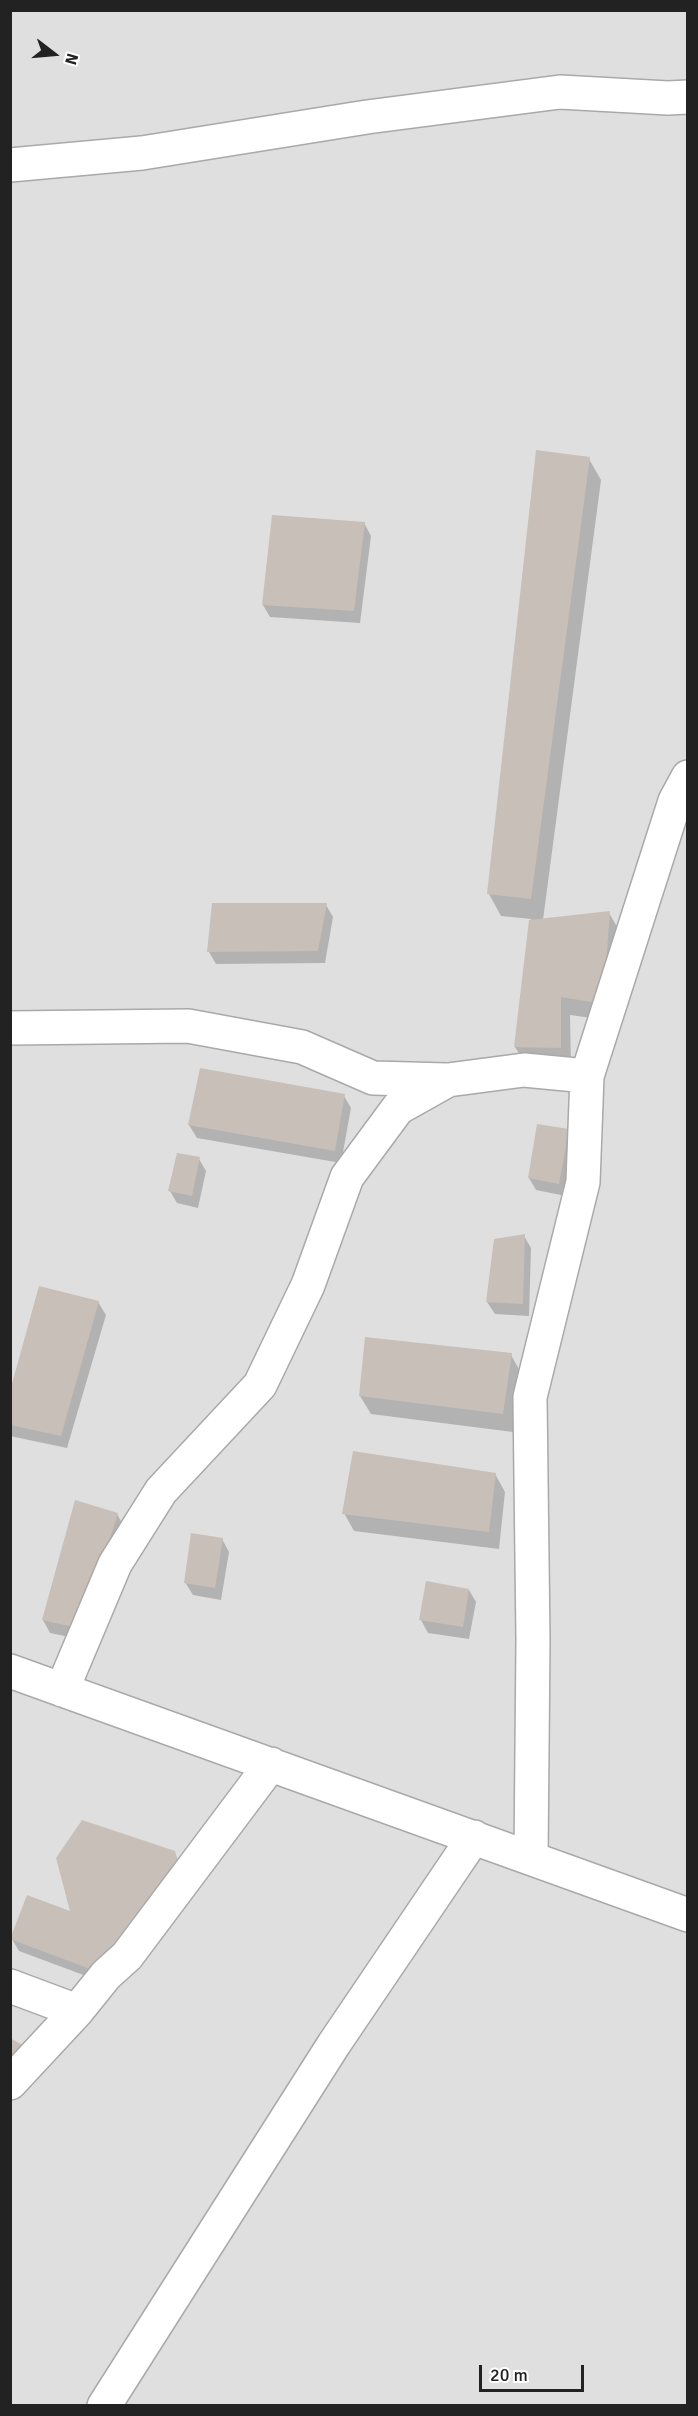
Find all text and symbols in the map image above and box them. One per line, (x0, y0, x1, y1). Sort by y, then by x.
north arrow (24, 24, 84, 84)
text: N (60, 51, 82, 67)
scale bar (482, 2353, 587, 2391)
text: 20 m (490, 2364, 528, 2386)

